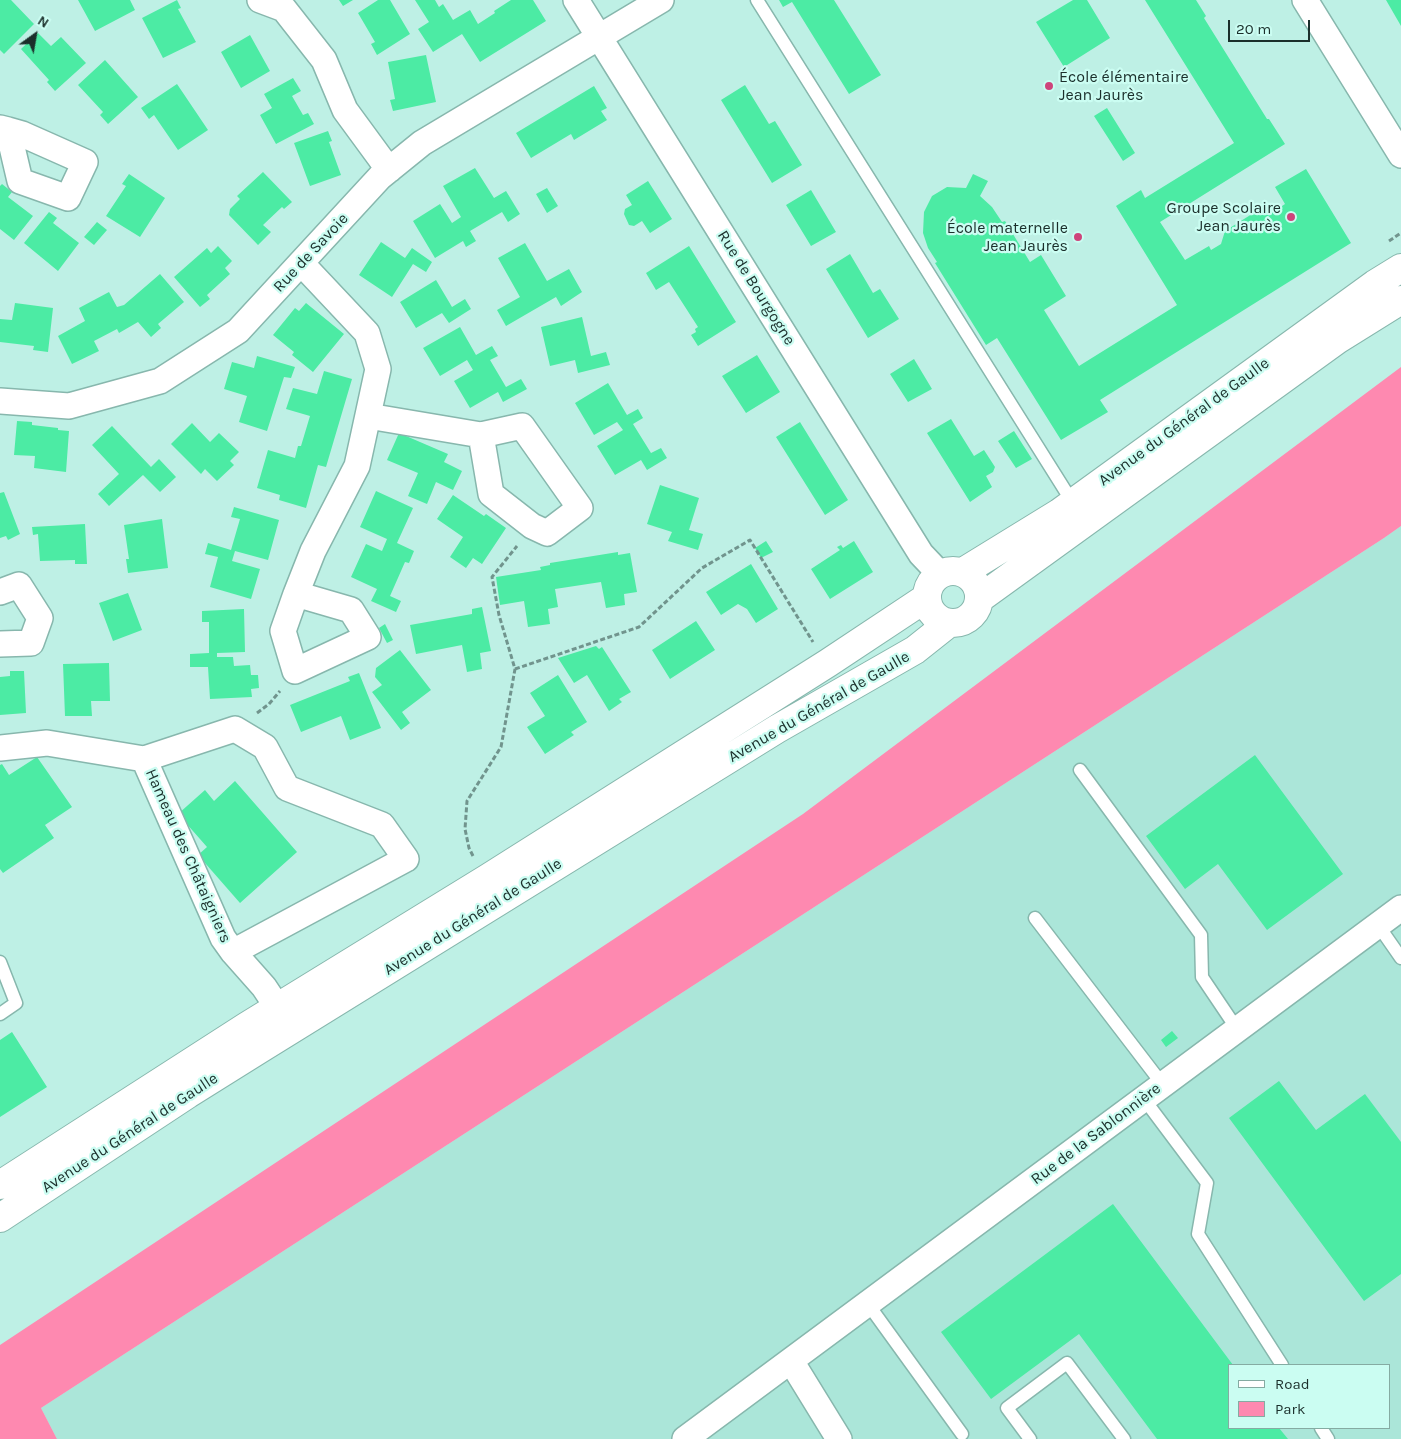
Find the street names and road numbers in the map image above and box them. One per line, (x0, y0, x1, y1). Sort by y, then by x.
street label: Rue de Savoie (269, 209, 353, 297)
street label: Rue de Bourgogne (713, 227, 799, 349)
street label: Avenue du Général de Gaulle (1095, 354, 1273, 490)
street label: Avenue du Général de Gaulle (725, 647, 913, 767)
street label: Hameau des Châtaigniers (141, 766, 235, 946)
street label: Avenue du Général de Gaulle (380, 854, 566, 980)
street label: Avenue du Général de Gaulle (38, 1069, 222, 1197)
street label: Rue de la Sablonnière (1027, 1079, 1165, 1189)

